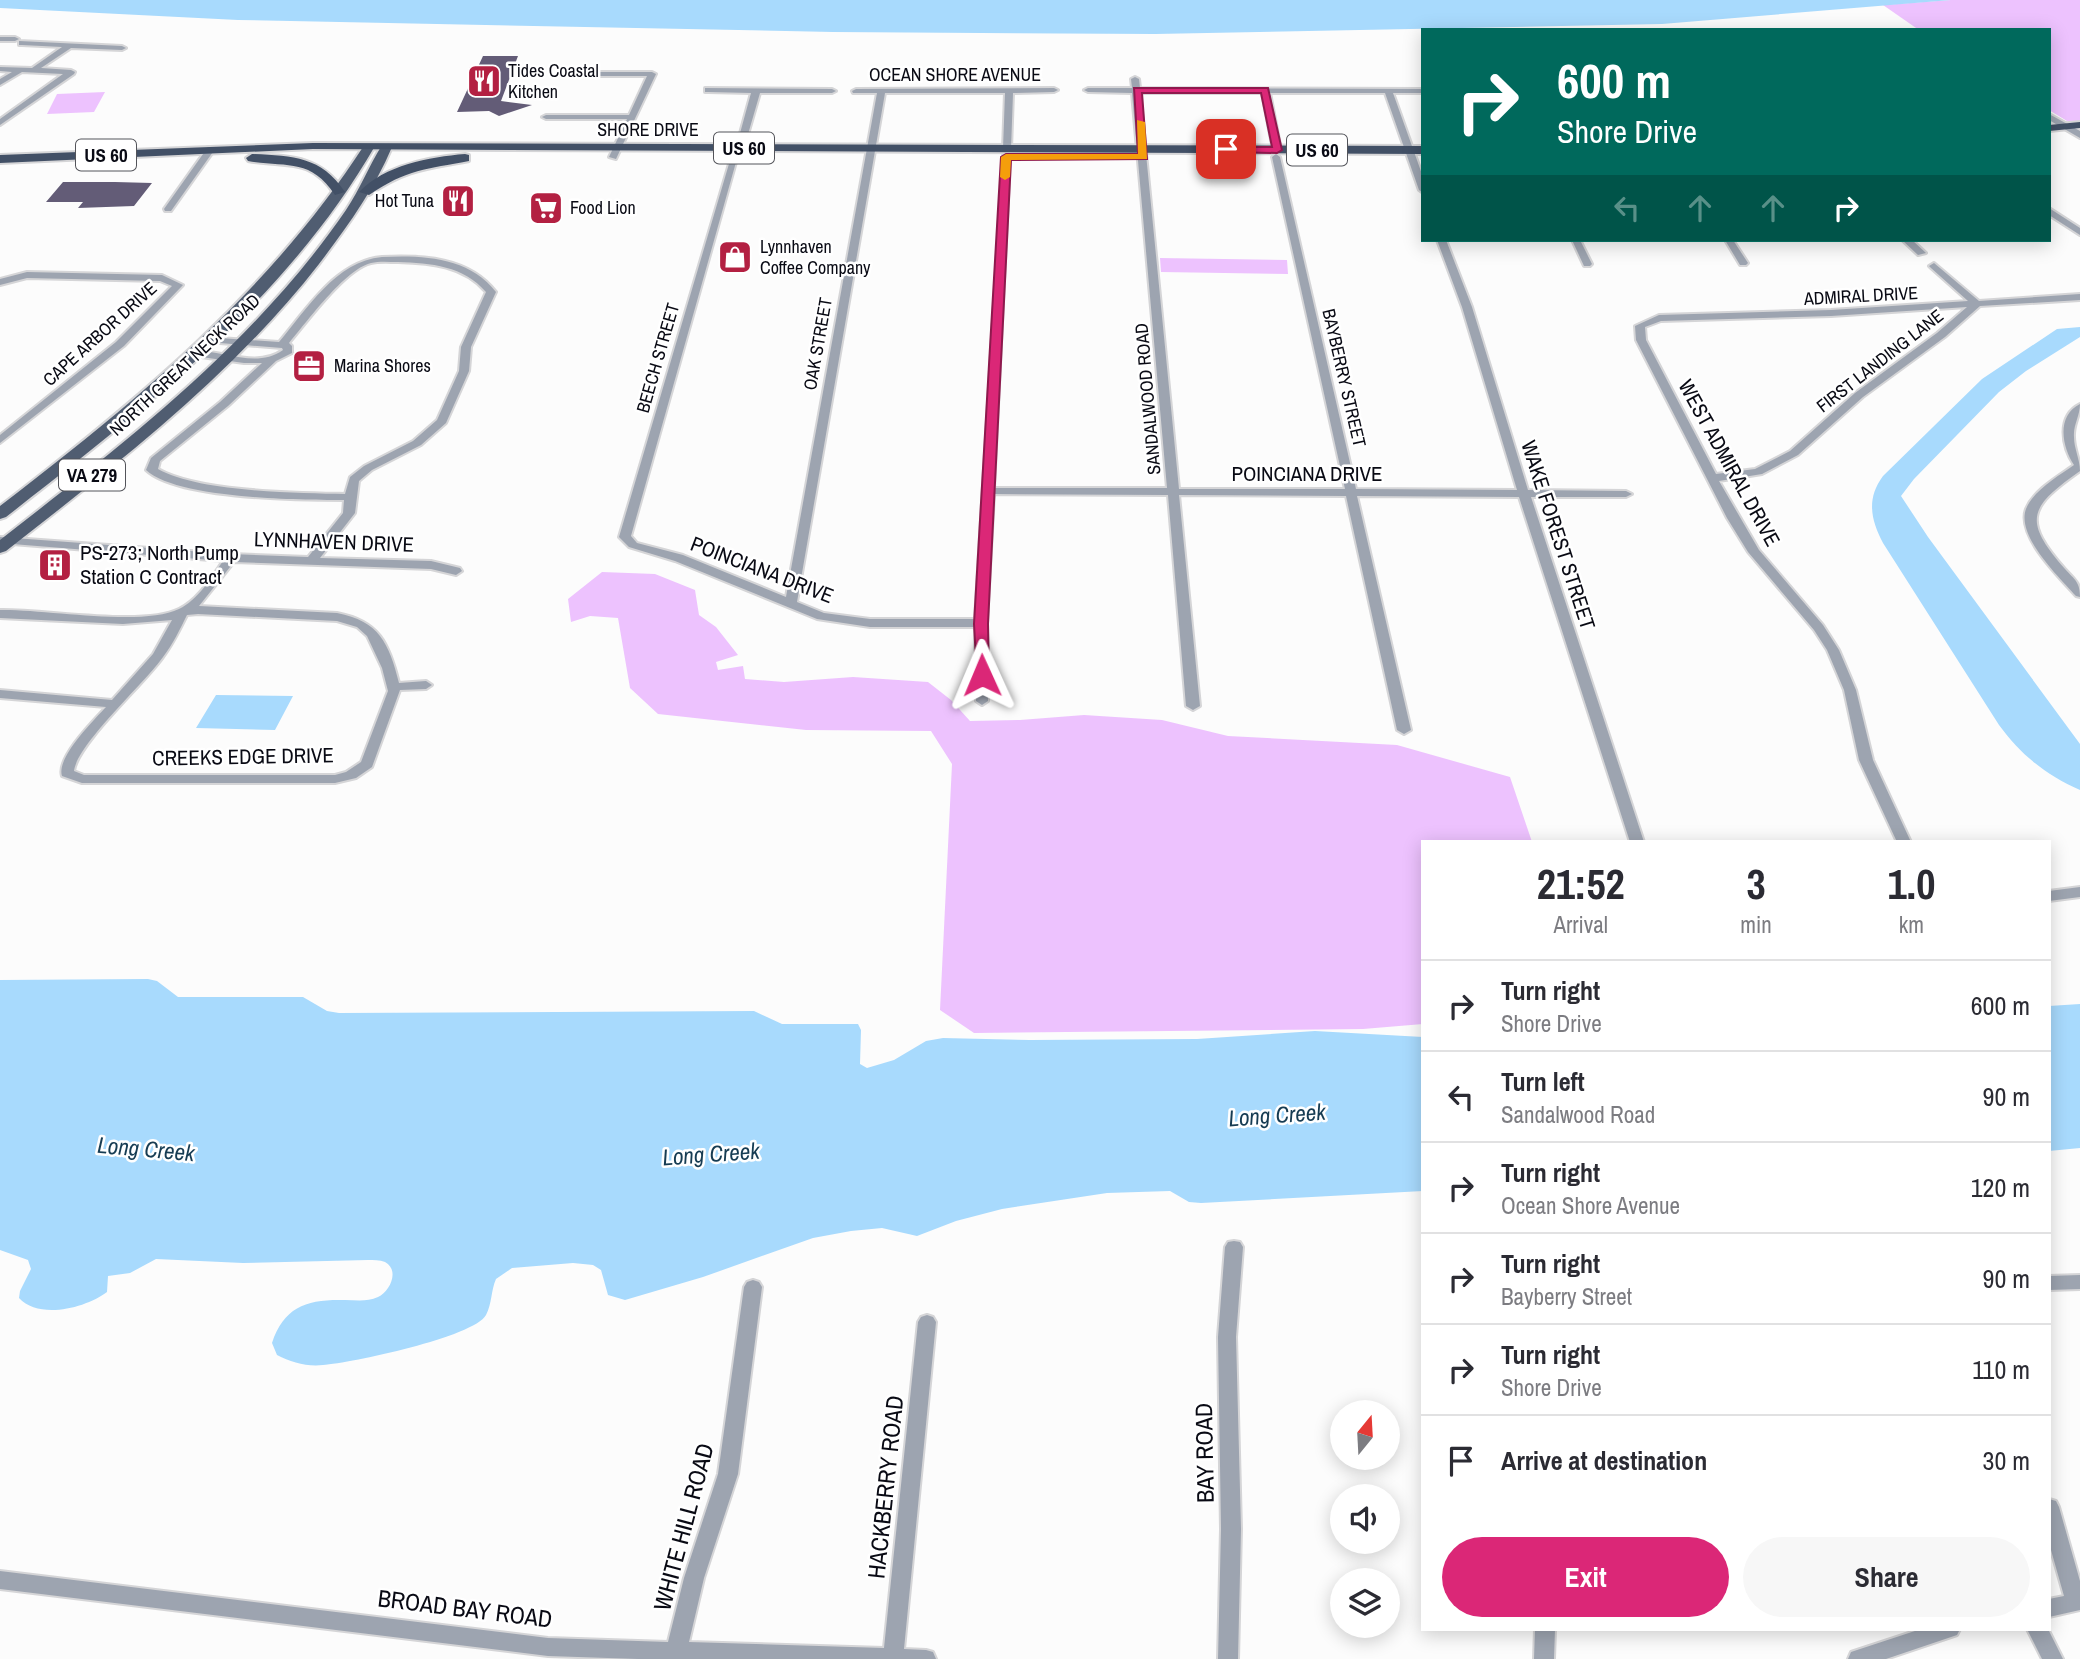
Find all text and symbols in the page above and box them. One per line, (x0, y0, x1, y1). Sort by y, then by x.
text: 600 m (1557, 47, 1671, 113)
icon: right (1442, 56, 1533, 147)
place label: Tides Coastal Kitchen (508, 58, 599, 104)
restaurant icon: Tides Coastal Kitchen (465, 62, 503, 100)
street label: OCEAN SHORE AVENUE (869, 62, 1041, 87)
text: Shore Drive (1557, 110, 1697, 153)
street label: SHORE DRIVE (597, 117, 699, 142)
pin (1196, 119, 1256, 179)
icon: arrive (1207, 130, 1245, 168)
road number: US 60 (714, 132, 774, 164)
road number: US 60 (1287, 134, 1347, 166)
road number: US 60 (76, 140, 136, 170)
restaurant icon: Hot Tuna (439, 182, 477, 220)
place label: Hot Tuna (375, 188, 434, 213)
supermarket icon: Food Lion (527, 189, 565, 227)
icon: left (1608, 189, 1646, 227)
icon: ahead (1681, 189, 1719, 227)
icon: ahead (1754, 189, 1792, 227)
icon: right (1827, 189, 1865, 227)
place label: Food Lion (570, 195, 636, 220)
place label: Lynnhaven Coffee Company (760, 234, 871, 280)
shop icon: Lynnhaven Coffee Company (716, 238, 754, 276)
street label: CAPE ARBOR DRIVE (37, 276, 162, 391)
street label: ADMIRAL DRIVE (1802, 280, 1919, 311)
street label: NORTH GREAT NECK ROAD (104, 288, 265, 441)
street label: OAK STREET (797, 296, 838, 392)
street label: BEECH STREET (630, 300, 685, 416)
street label: FIRST LANDING LANE (1811, 303, 1948, 418)
street label: BAYBERRY STREET (1316, 306, 1373, 449)
street label: SANDALWOOD ROAD (1128, 322, 1167, 476)
office icon: Marina Shores (290, 347, 328, 385)
place label: Marina Shores (334, 353, 431, 378)
street label: WEST ADMIRAL DRIVE (1672, 374, 1787, 551)
street label: WAKE FOREST STREET (1514, 437, 1603, 634)
street label: POINCIANA DRIVE (1231, 459, 1383, 488)
road number: VA 279 (59, 460, 125, 490)
street label: LYNNHAVEN DRIVE (253, 524, 415, 559)
street label: POINCIANA DRIVE (686, 529, 838, 610)
place label: PS-273; North Pump Station C Contract (80, 538, 239, 591)
building icon: PS-273; North Pump Station C Contract (36, 546, 74, 584)
position arrow (945, 638, 1019, 712)
street label: CREEKS EDGE DRIVE (152, 740, 334, 773)
text: 21:52 (1537, 856, 1625, 912)
text: 3 (1747, 856, 1766, 912)
text: 1.0 (1887, 856, 1935, 912)
text: Arrival (1553, 909, 1608, 940)
text: min (1740, 909, 1772, 940)
text: km (1899, 909, 1924, 940)
text: Turn right (1501, 973, 1600, 1008)
icon: right (1442, 987, 1480, 1025)
text: 600 m (1971, 988, 2030, 1023)
text: Shore Drive (1501, 1008, 1602, 1039)
text: Turn left (1501, 1064, 1585, 1099)
icon: left (1442, 1078, 1480, 1116)
text: 90 m (1983, 1079, 2030, 1114)
water label: Long Creek (1227, 1096, 1328, 1133)
text: Sandalwood Road (1501, 1099, 1655, 1130)
water label: Long Creek (96, 1129, 198, 1168)
water label: Long Creek (661, 1135, 762, 1172)
text: Turn right (1501, 1155, 1600, 1190)
icon: right (1442, 1169, 1480, 1207)
text: 120 m (1971, 1170, 2030, 1205)
text: Ocean Shore Avenue (1501, 1190, 1680, 1221)
text: Turn right (1501, 1246, 1600, 1281)
icon: right (1442, 1260, 1480, 1298)
text: 90 m (1983, 1261, 2030, 1296)
text: Bayberry Street (1501, 1281, 1632, 1312)
text: Turn right (1501, 1337, 1600, 1372)
icon: right (1442, 1351, 1480, 1389)
text: 110 m (1972, 1352, 2030, 1387)
text: Shore Drive (1501, 1372, 1602, 1403)
street label: HACKBERRY ROAD (859, 1394, 911, 1580)
north arrow (1330, 1400, 1400, 1470)
map controls (1330, 1400, 1400, 1638)
street label: BAY ROAD (1187, 1403, 1221, 1503)
street label: WHITE HILL ROAD (645, 1440, 721, 1614)
icon: arrive (1442, 1442, 1480, 1480)
text: Arrive at destination (1501, 1443, 1707, 1478)
text: 30 m (1983, 1443, 2030, 1478)
button: sound (1330, 1484, 1400, 1554)
button: Exit (1442, 1537, 1729, 1617)
button: Share (1743, 1537, 2030, 1617)
button: layers (1330, 1568, 1400, 1638)
street label: BROAD BAY ROAD (376, 1581, 554, 1635)

